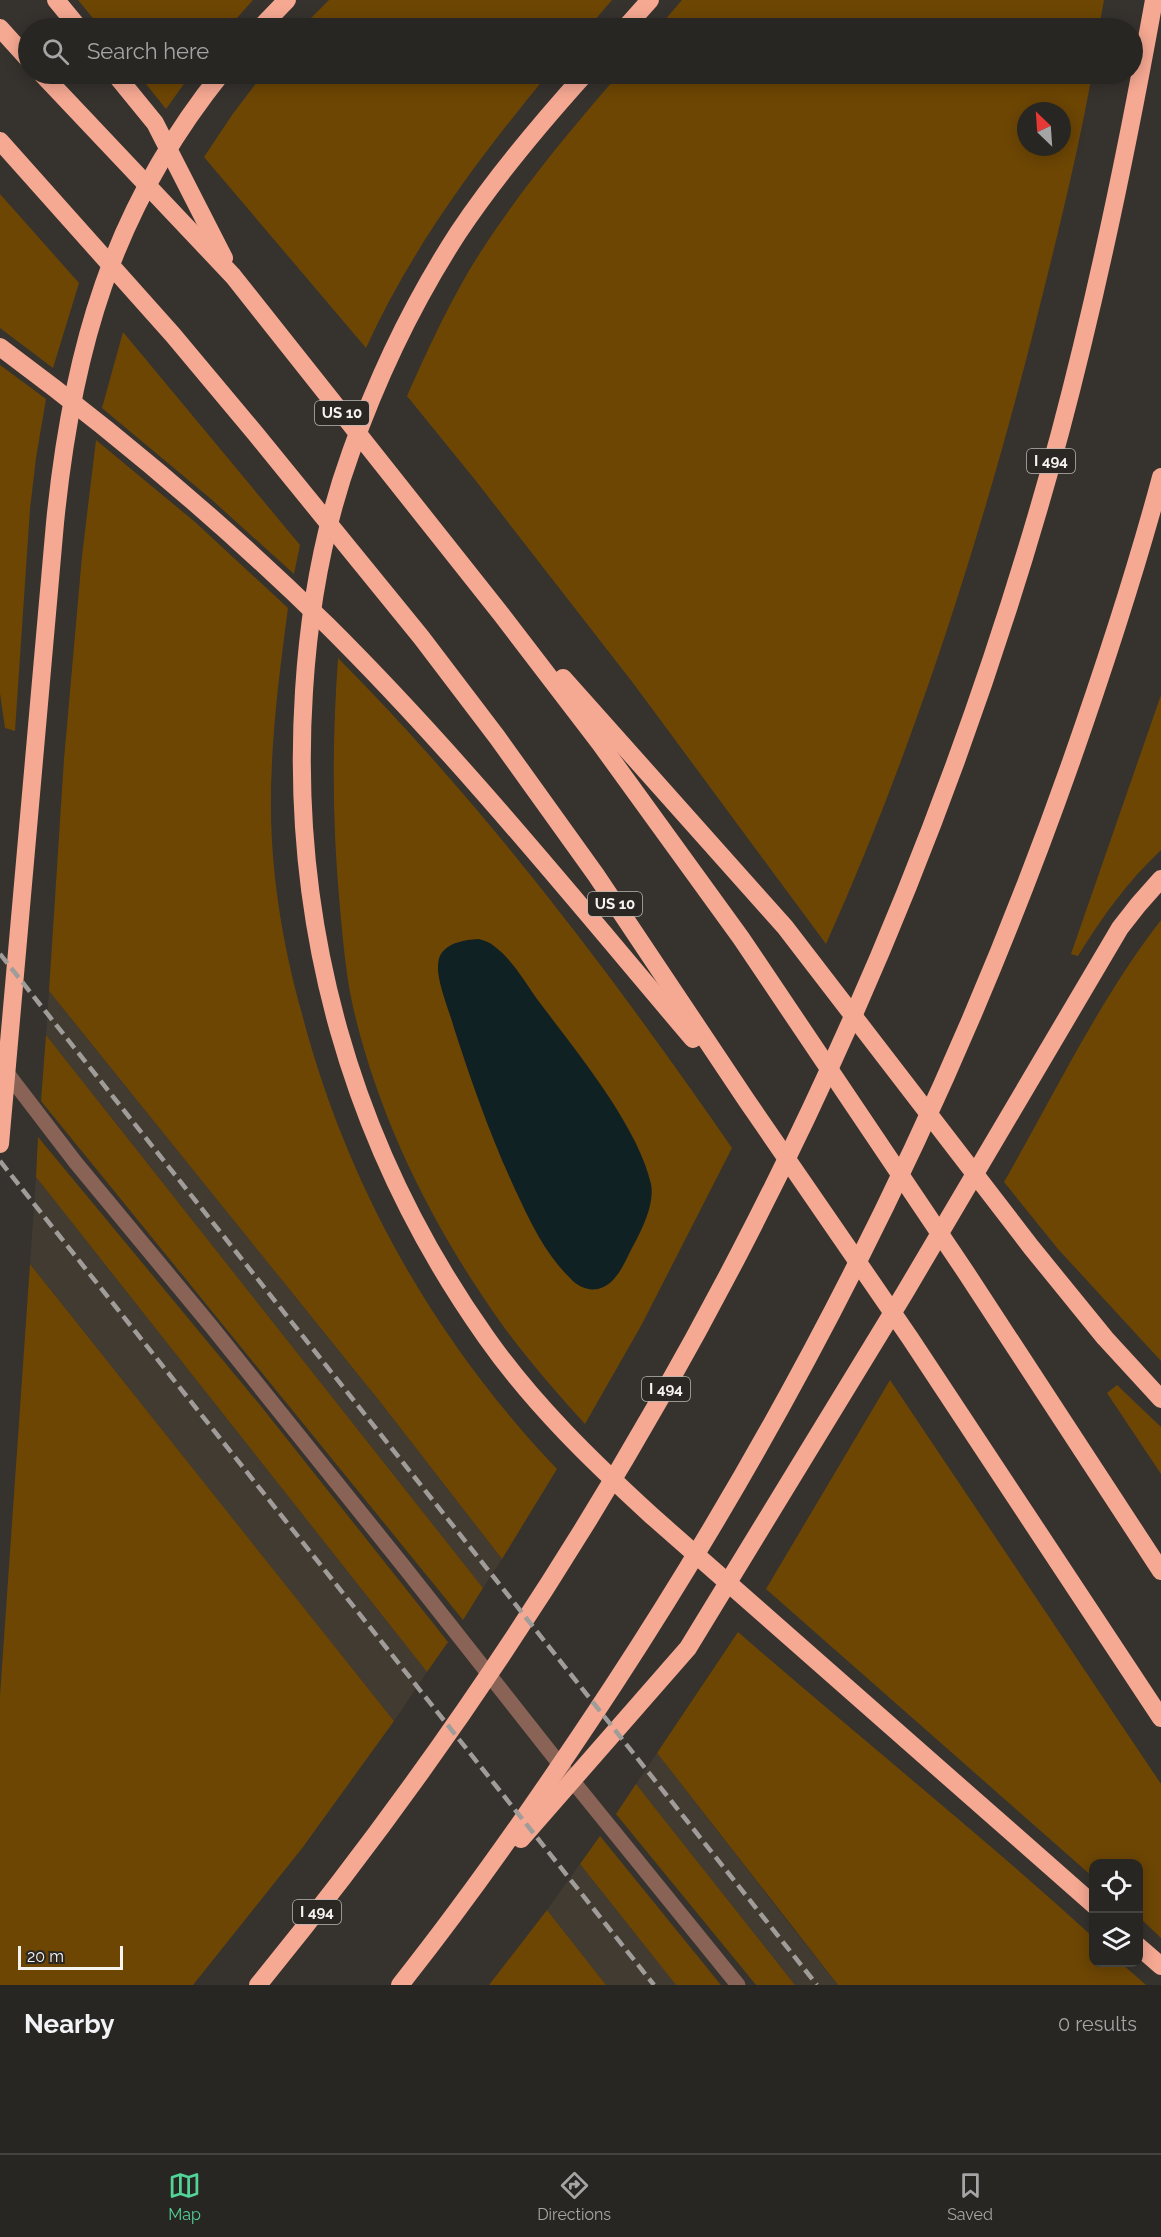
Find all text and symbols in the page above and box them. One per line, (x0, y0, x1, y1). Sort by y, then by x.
search box (18, 18, 1143, 84)
icon: search (39, 35, 72, 68)
text: Search here (87, 38, 209, 64)
north arrow (1017, 102, 1071, 156)
road number: US 10 (315, 401, 369, 425)
road number: I 494 (1027, 449, 1075, 473)
road number: US 10 (588, 892, 642, 916)
road number: I 494 (642, 1377, 690, 1401)
map controls (1089, 1859, 1143, 1967)
button: locate (1089, 1859, 1143, 1913)
road number: I 494 (293, 1900, 341, 1924)
button: layers (1089, 1913, 1143, 1967)
scale bar (18, 1943, 123, 1970)
text: 20 m (27, 1947, 64, 1966)
text: Nearby (24, 2009, 114, 2039)
text: 0 results (1058, 2012, 1137, 2036)
tab: Map (168, 2169, 201, 2224)
tab: Directions (537, 2169, 611, 2224)
tab: Saved (947, 2169, 993, 2224)

